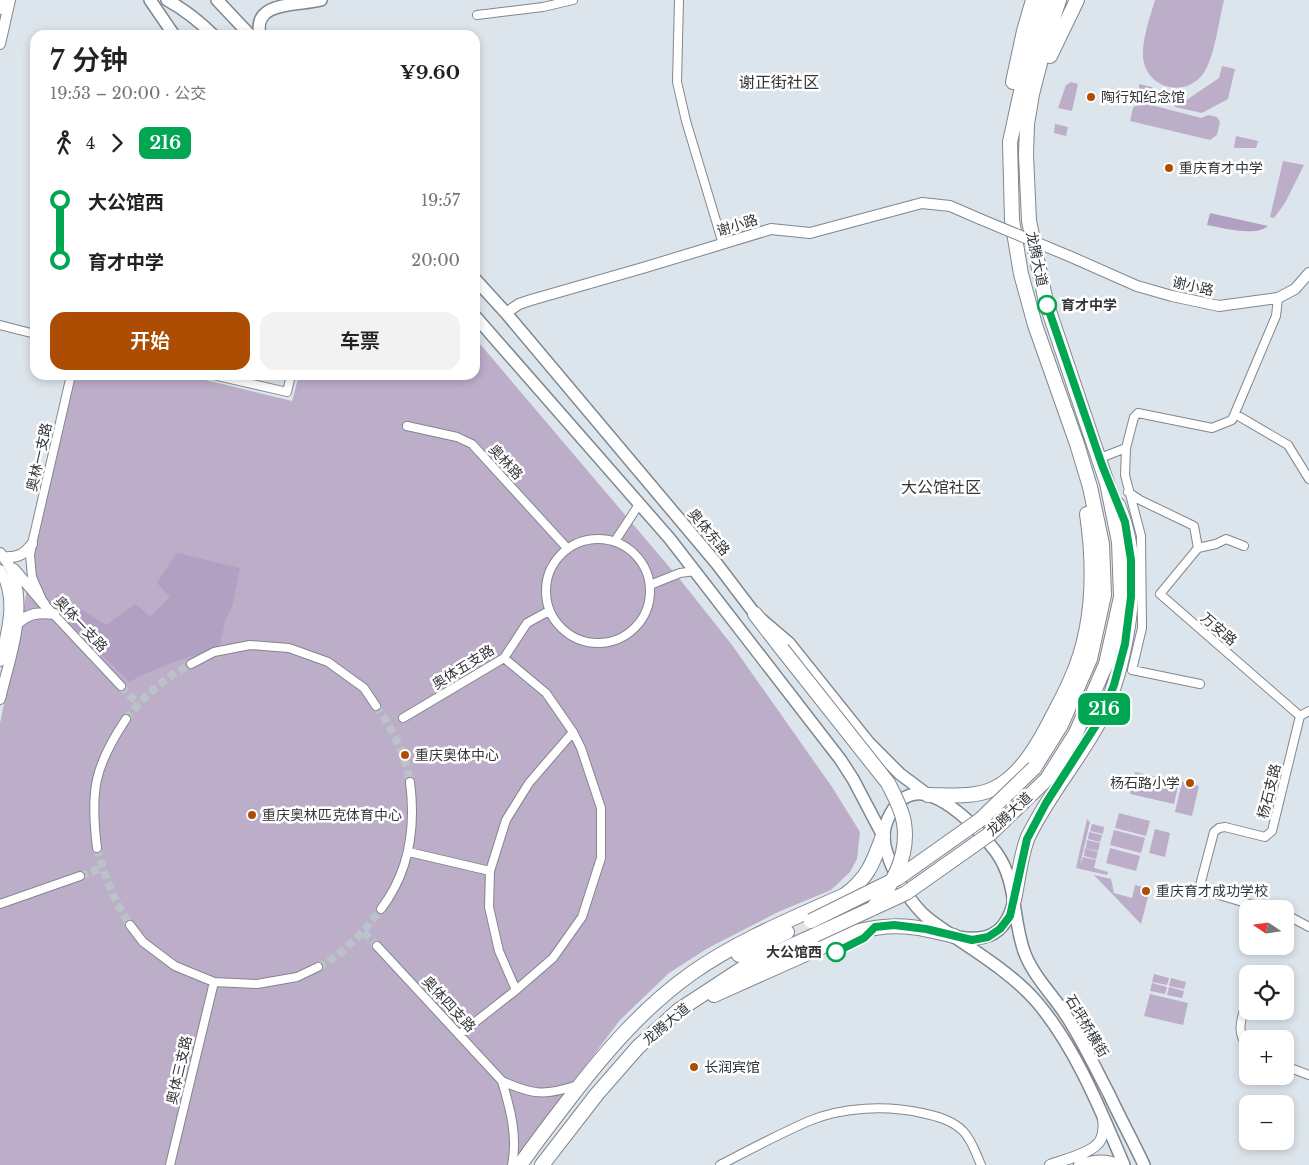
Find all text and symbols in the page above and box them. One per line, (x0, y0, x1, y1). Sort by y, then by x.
text: 7 分钟 (50, 43, 128, 78)
text: ¥9.60 (400, 61, 460, 84)
district label: 谢正街社区 (739, 72, 819, 92)
text: 19:53 – 20:00 · 公交 (50, 83, 206, 103)
place label: 陶行知纪念馆 (1101, 88, 1185, 106)
marker: 陶行知纪念馆 (1085, 91, 1097, 103)
icon: walk (50, 129, 78, 157)
icon: forward (103, 129, 131, 157)
text: 216 (149, 132, 181, 154)
text: 4 (86, 133, 95, 153)
place label: 重庆育才中学 (1179, 159, 1263, 177)
marker: 重庆育才中学 (1163, 162, 1175, 174)
text: 19:57 (421, 190, 460, 210)
text: 大公馆西 (88, 191, 164, 214)
street label: 谢小路 (714, 210, 760, 240)
street label: 龙腾大道 (1022, 230, 1052, 288)
text: 20:00 (411, 250, 460, 270)
text: 育才中学 (88, 251, 164, 274)
street label: 谢小路 (1171, 273, 1215, 299)
marker: 育才中学 (1037, 295, 1057, 315)
place label: 育才中学 (1061, 296, 1117, 314)
button: 开始 (50, 312, 250, 370)
button: 车票 (260, 312, 460, 370)
street label: 奥林一支路 (22, 421, 56, 493)
street label: 奥林路 (485, 441, 527, 483)
district label: 大公馆社区 (901, 477, 981, 497)
street label: 奥体东路 (684, 505, 734, 559)
street label: 奥体一支路 (51, 592, 111, 656)
street label: 万安路 (1197, 608, 1241, 650)
street label: 奥体五支路 (429, 641, 497, 693)
line badge: 216 (1075, 693, 1133, 725)
text: 216 (1088, 698, 1120, 720)
place label: 重庆奥体中心 (415, 746, 499, 764)
marker: 重庆奥体中心 (399, 749, 411, 761)
street label: 杨石支路 (1253, 762, 1285, 820)
place label: 杨石路小学 (1110, 774, 1180, 792)
marker: 杨石路小学 (1184, 777, 1196, 789)
street label: 龙腾大道 (982, 788, 1036, 840)
place label: 重庆奥林匹克体育中心 (262, 806, 402, 824)
marker: 重庆奥林匹克体育中心 (246, 809, 258, 821)
place label: 重庆育才成功学校 (1156, 882, 1268, 900)
marker: 重庆育才成功学校 (1140, 885, 1152, 897)
north arrow (1239, 900, 1294, 955)
map controls (1239, 900, 1294, 1150)
marker: 大公馆西 (826, 942, 846, 962)
place label: 大公馆西 (766, 943, 822, 961)
button: locate (1239, 965, 1294, 1020)
street label: 奥体四支路 (419, 972, 479, 1036)
street label: 石坪桥横街 (1061, 991, 1113, 1061)
street label: 龙腾大道 (639, 999, 693, 1049)
button: + (1239, 1030, 1294, 1085)
street label: 奥体三支路 (162, 1034, 196, 1106)
place label: 长润宾馆 (704, 1058, 760, 1076)
marker: 长润宾馆 (688, 1061, 700, 1073)
button: − (1239, 1095, 1294, 1150)

